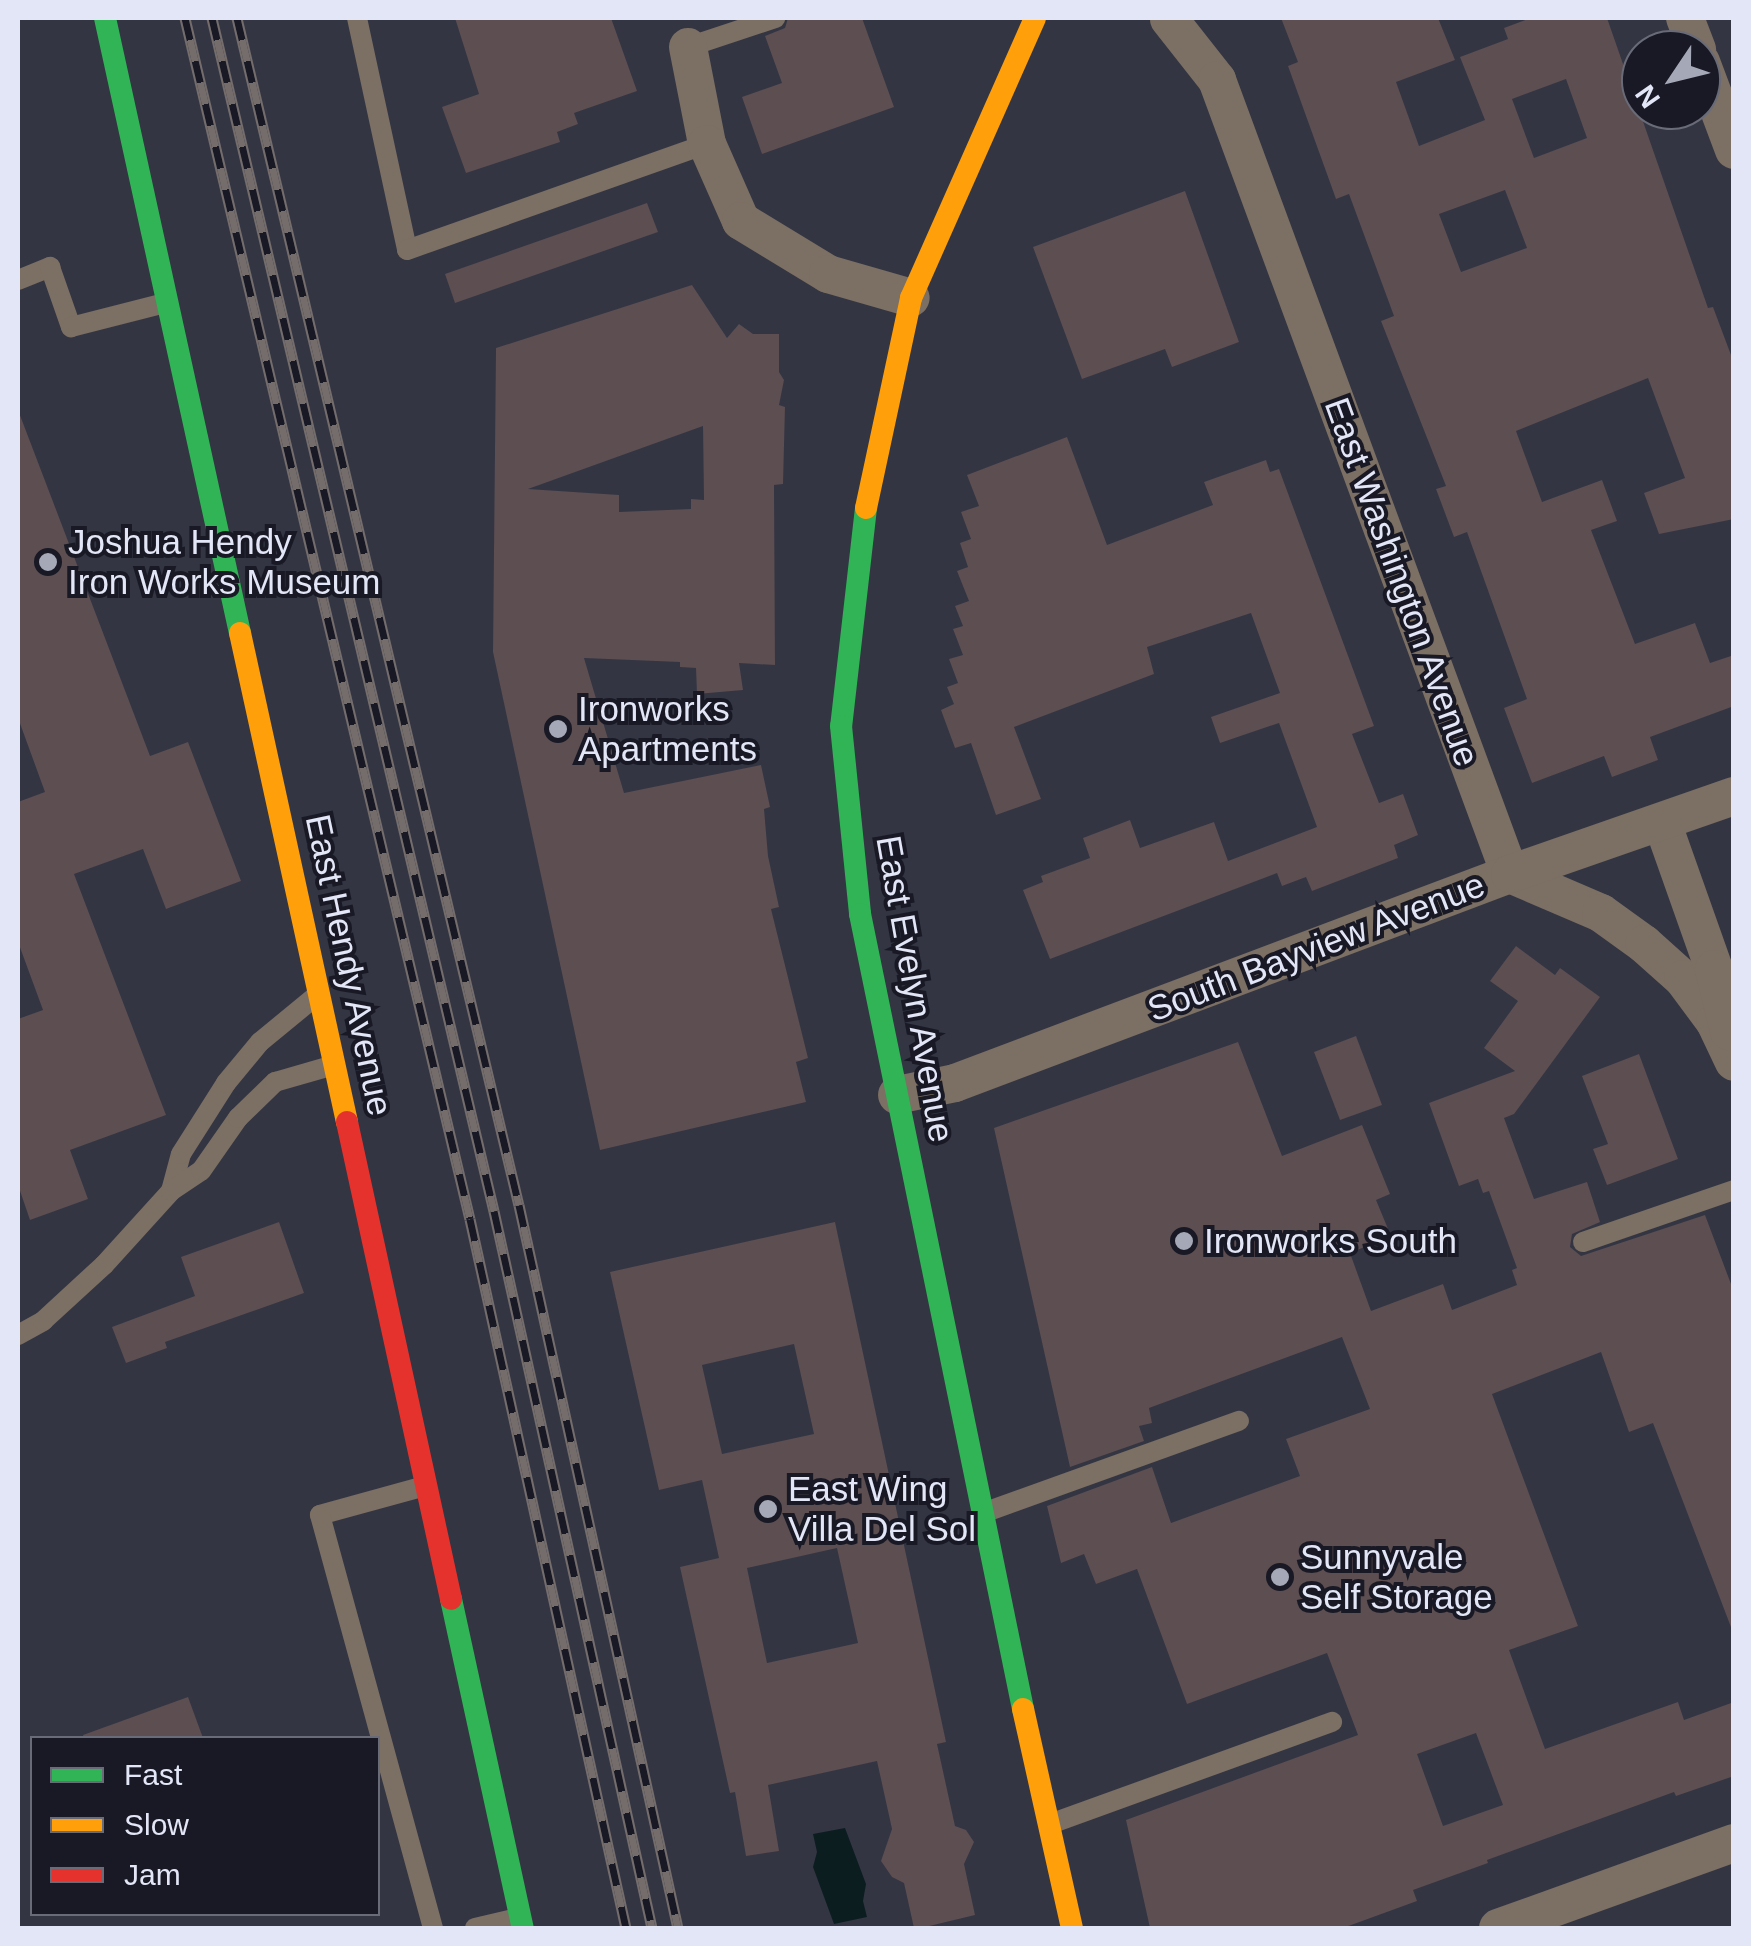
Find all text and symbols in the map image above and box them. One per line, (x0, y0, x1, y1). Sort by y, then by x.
north arrow (1621, 30, 1721, 130)
text: N (1629, 79, 1666, 114)
street label: East Washington Avenue (1315, 391, 1489, 773)
place label: Joshua Hendy Iron Works Museum (68, 521, 380, 603)
marker: Joshua Hendy Iron Works Museum (37, 551, 59, 573)
place label: Ironworks Apartments (578, 688, 757, 770)
marker: Ironworks Apartments (547, 718, 569, 740)
street label: East Hendy Avenue (296, 810, 402, 1120)
street label: East Evelyn Avenue (867, 831, 963, 1147)
street label: South Bayview Avenue (1141, 863, 1491, 1031)
place label: Ironworks South (1204, 1220, 1457, 1262)
marker: Ironworks South (1173, 1230, 1195, 1252)
place label: East Wing Villa Del Sol (788, 1468, 976, 1550)
marker: East Wing Villa Del Sol (757, 1498, 779, 1520)
place label: Sunnyvale Self Storage (1300, 1536, 1493, 1618)
marker: Sunnyvale Self Storage (1269, 1566, 1291, 1588)
legend (30, 1736, 380, 1916)
text: Fast (124, 1758, 182, 1791)
text: Slow (124, 1808, 189, 1841)
text: Jam (124, 1858, 181, 1891)

